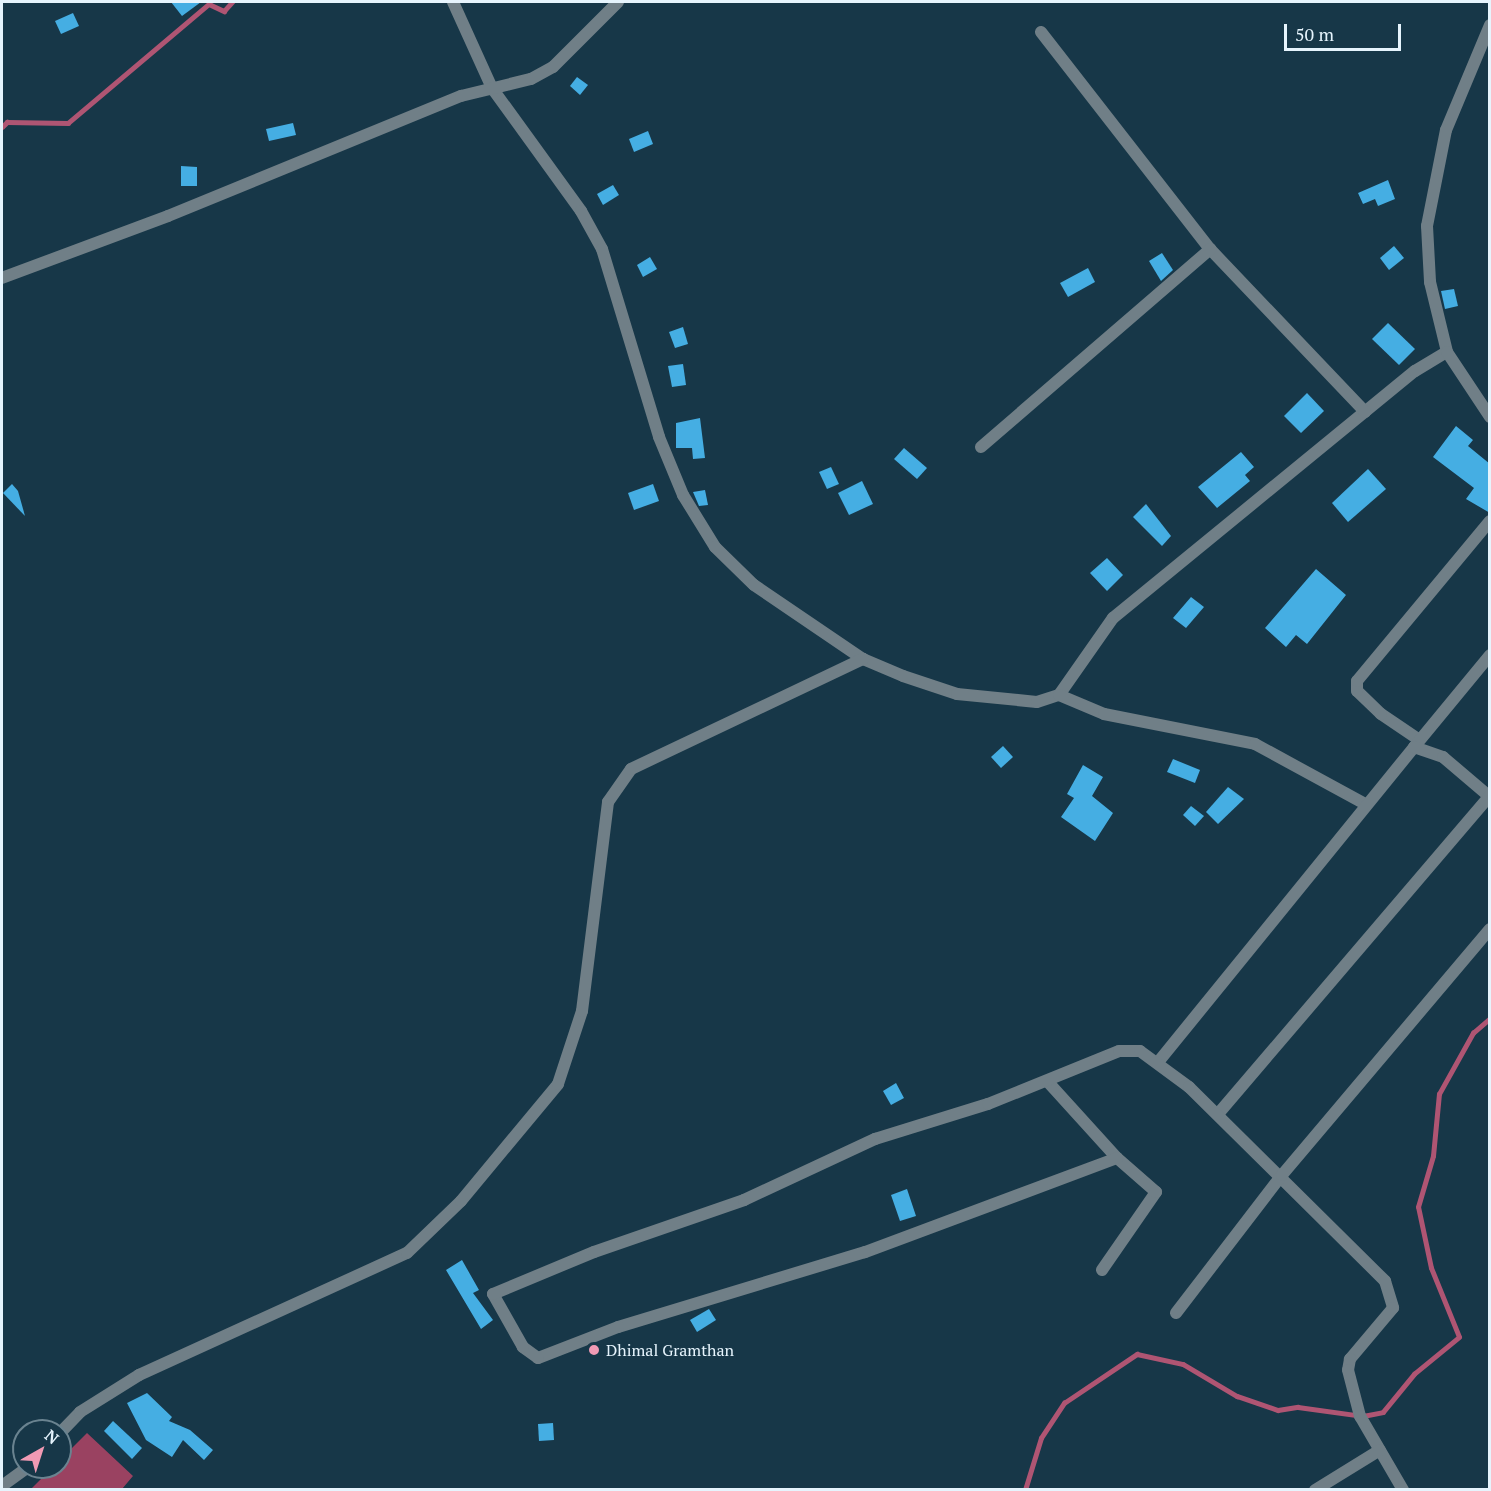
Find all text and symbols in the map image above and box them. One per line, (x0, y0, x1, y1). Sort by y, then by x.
scale bar (1287, 12, 1404, 50)
text: 50 m (1295, 22, 1334, 46)
place label: Dhimal Gramthan (606, 1340, 734, 1360)
marker: Dhimal Gramthan (587, 1343, 601, 1357)
north arrow (12, 1419, 72, 1479)
text: N (40, 1424, 64, 1449)

